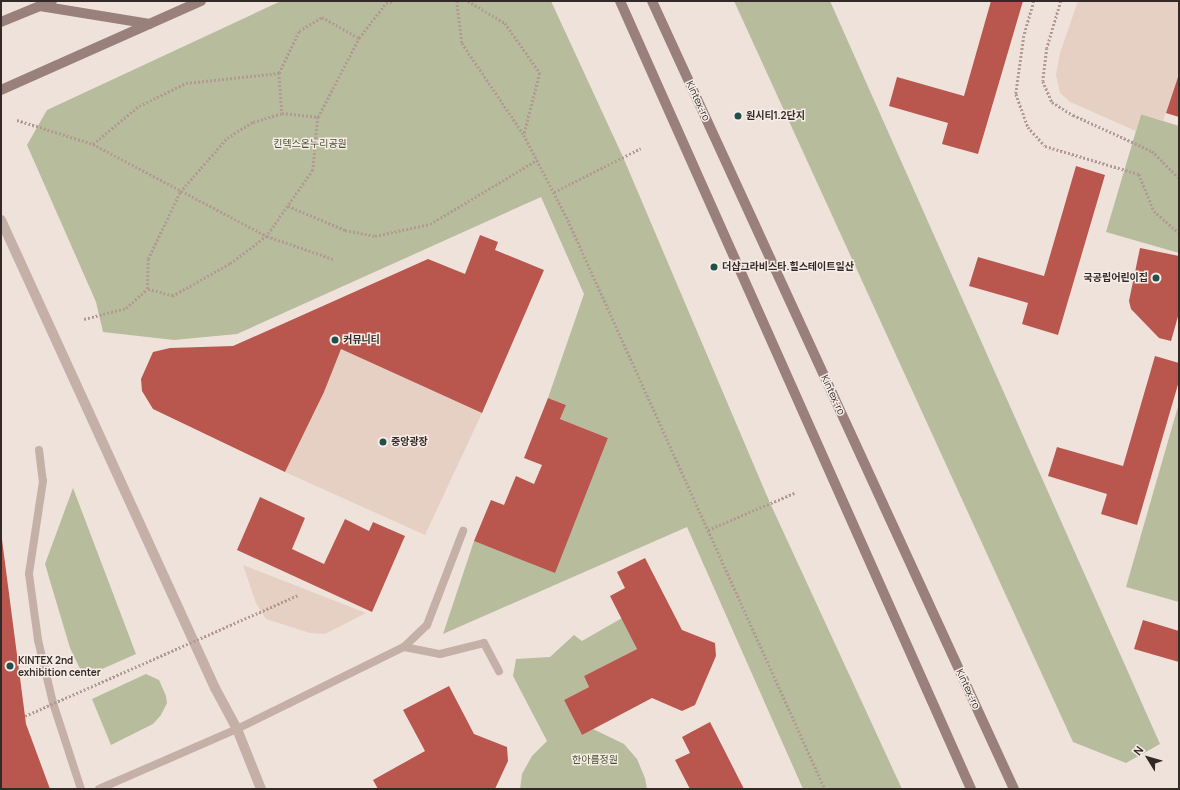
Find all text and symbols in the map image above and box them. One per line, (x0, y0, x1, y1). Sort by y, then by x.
street label: Kintex-ro (684, 79, 712, 123)
place label: 원시티1.2단지 (746, 110, 805, 122)
marker: 원시티1.2단지 (733, 111, 743, 121)
park label: 킨텍스온누리공원 (273, 138, 347, 150)
place label: 더샵그라비스타.힐스테이트일산 (722, 261, 854, 273)
marker: 더샵그라비스타.힐스테이트일산 (709, 262, 719, 272)
place label: 국공립어린이집 (1084, 272, 1148, 284)
marker: 국공립어린이집 (1151, 273, 1161, 283)
place label: 커뮤니티 (343, 334, 380, 346)
marker: 커뮤니티 (330, 335, 340, 345)
street label: Kintex-ro (819, 373, 847, 417)
place label: 중앙광장 (391, 436, 428, 448)
marker: 중앙광장 (378, 437, 388, 447)
place label: KINTEX 2nd exhibition center (18, 654, 101, 678)
marker: KINTEX 2nd exhibition center (5, 661, 15, 671)
street label: Kintex-ro (954, 667, 982, 711)
north arrow (1128, 738, 1168, 778)
text: N (1130, 743, 1146, 758)
park label: 한아름정원 (572, 754, 618, 766)

